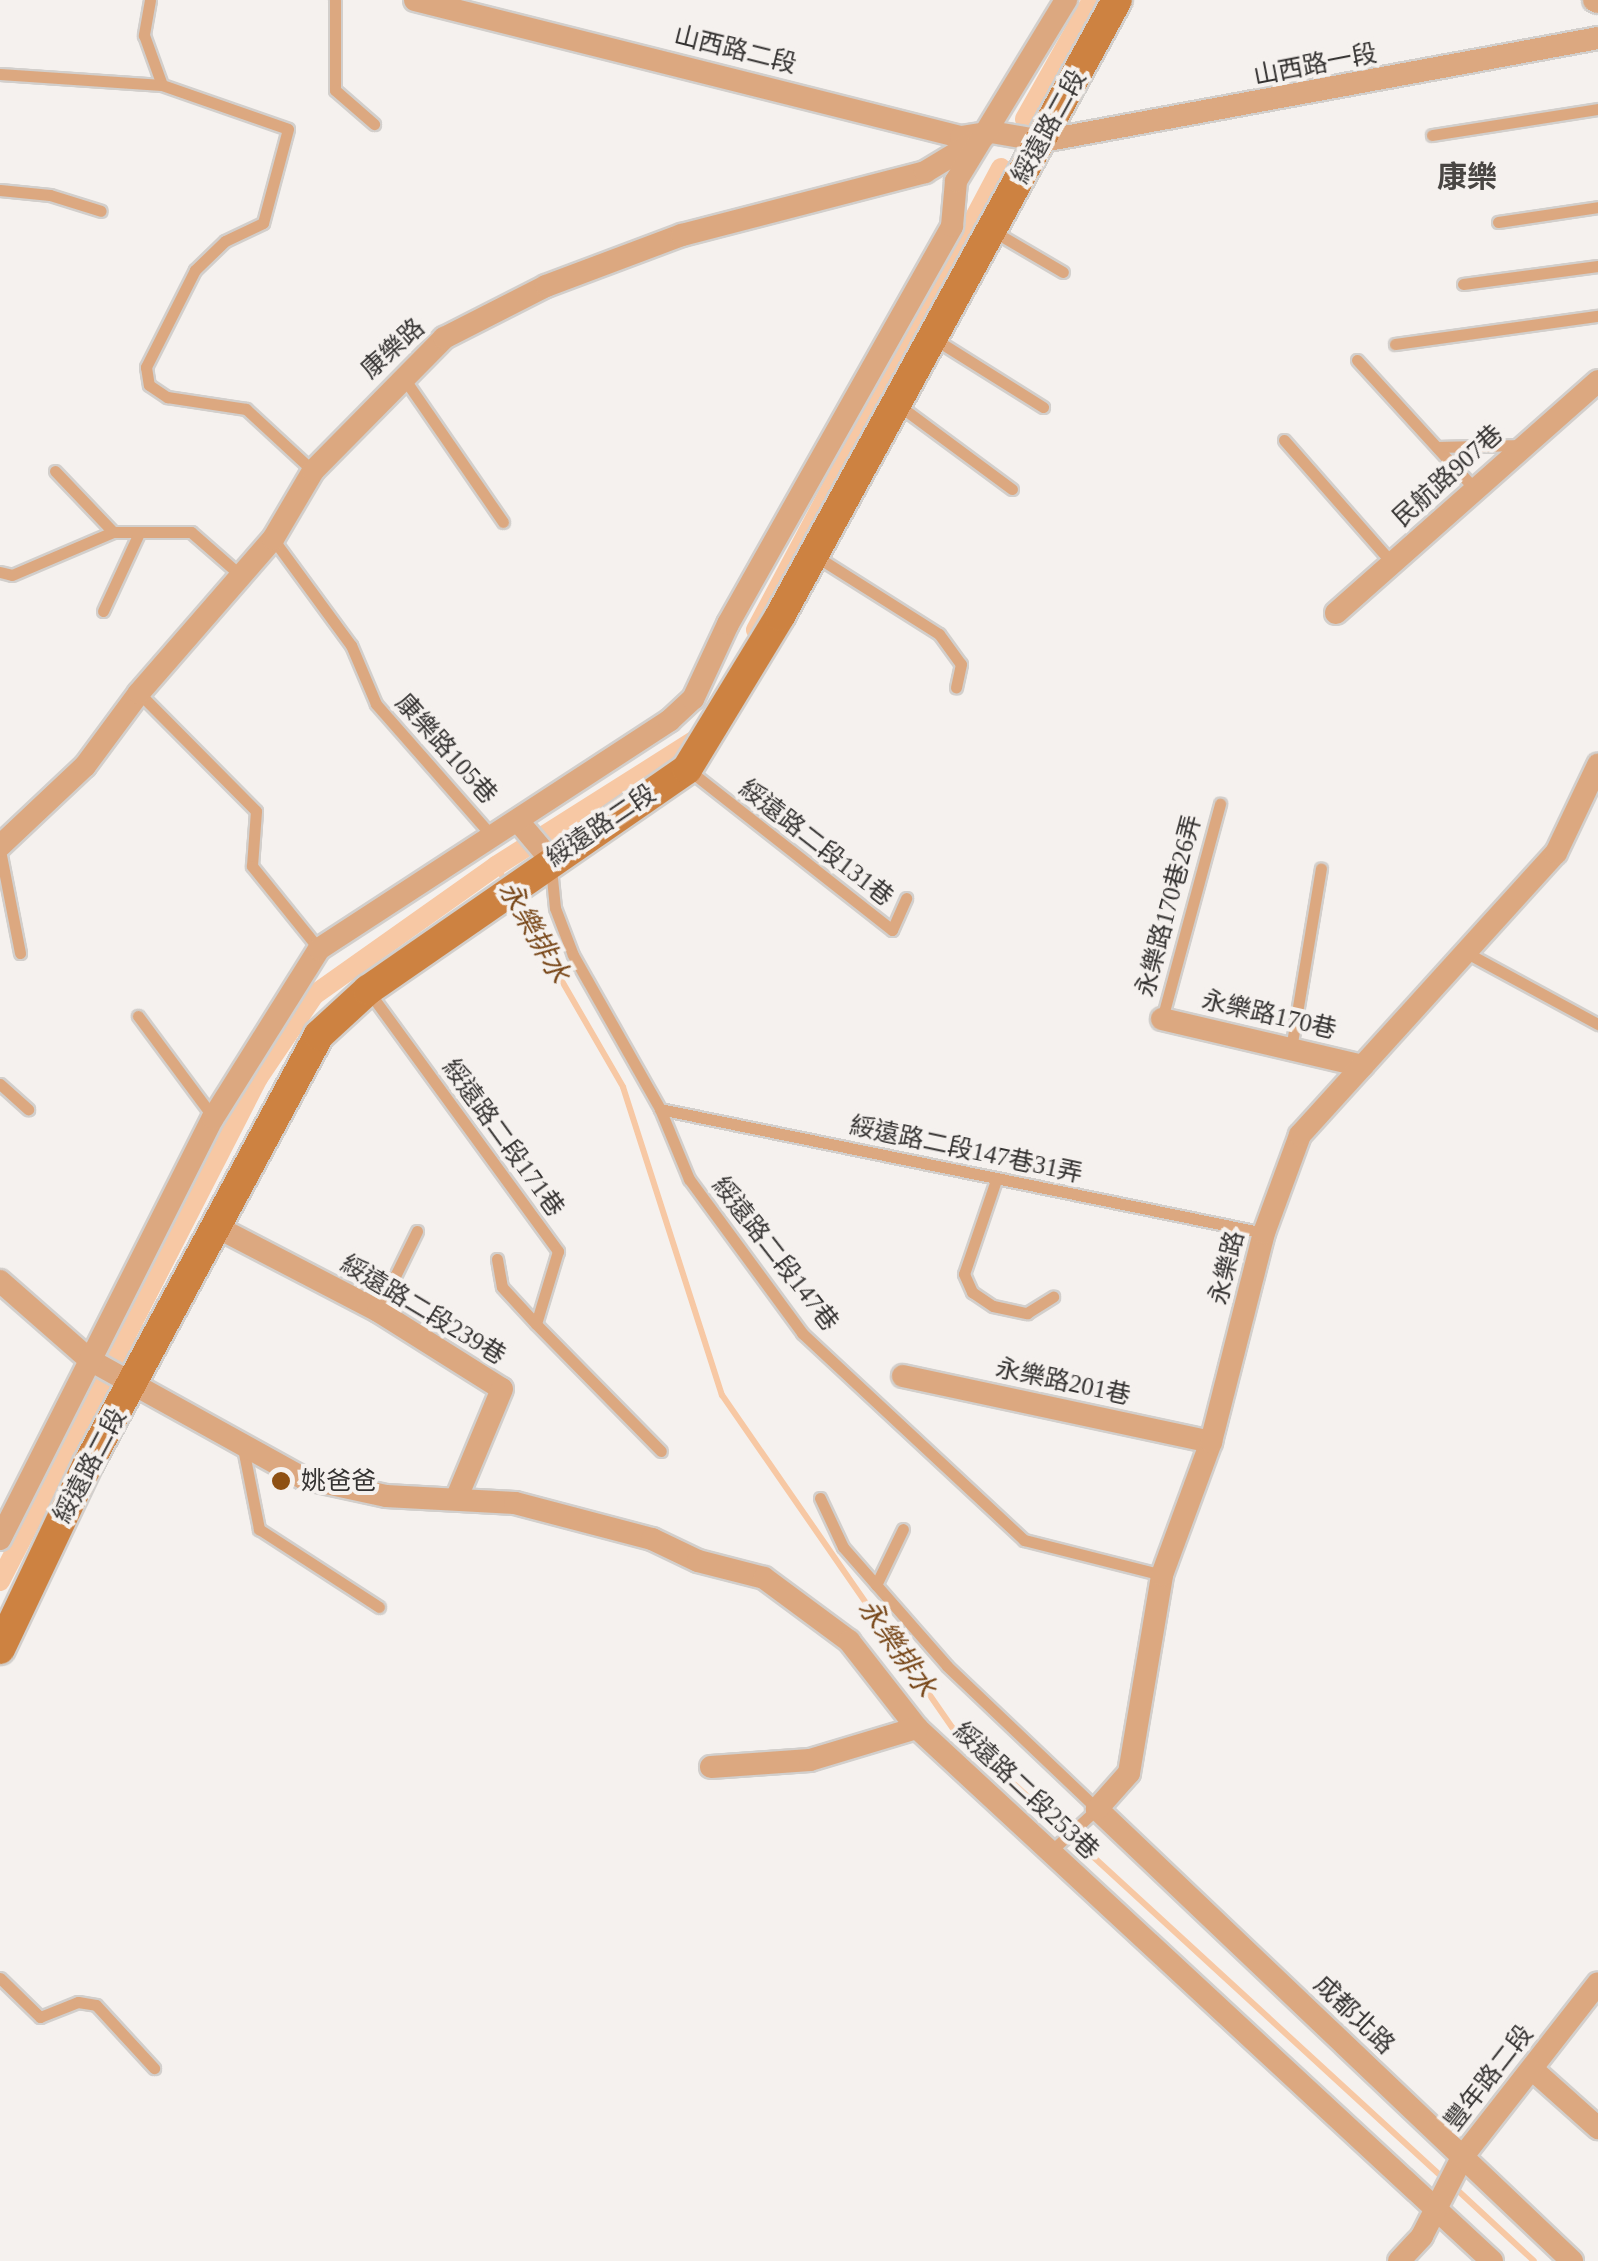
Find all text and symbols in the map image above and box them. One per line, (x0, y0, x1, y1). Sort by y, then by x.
street label: 山西路二段 (671, 20, 799, 80)
street label: 山西路一段 (1251, 38, 1379, 92)
street label: 綏遠路二段 (1006, 65, 1092, 189)
district label: 康樂 (1437, 159, 1497, 195)
street label: 康樂路 (355, 313, 431, 385)
street label: 民航路907巷 (1387, 419, 1509, 533)
street label: 康樂路105巷 (389, 688, 503, 810)
street label: 綏遠路二段131巷 (733, 773, 899, 913)
street label: 綏遠路二段 (541, 779, 661, 873)
street label: 永樂路170巷26弄 (1130, 812, 1208, 1000)
water label: 永樂排水 (491, 875, 577, 989)
street label: 永樂路170巷 (1199, 985, 1339, 1045)
street label: 綏遠路二段171巷 (436, 1053, 570, 1223)
street label: 綏遠路二段147巷31弄 (847, 1111, 1085, 1189)
street label: 綏遠路二段147巷 (705, 1171, 845, 1337)
street label: 永樂路 (1203, 1228, 1251, 1308)
street label: 綏遠路二段239巷 (335, 1249, 511, 1371)
street label: 永樂路201巷 (993, 1353, 1133, 1411)
street label: 綏遠路二段 (47, 1404, 133, 1528)
place label: 姚爸爸 (301, 1466, 376, 1496)
marker: 姚爸爸 (270, 1470, 292, 1492)
water label: 永樂排水 (851, 1592, 943, 1704)
street label: 綏遠路二段253巷 (947, 1716, 1105, 1866)
street label: 成都北路 (1308, 1969, 1400, 2061)
street label: 豐年路二段 (1439, 2020, 1539, 2136)

